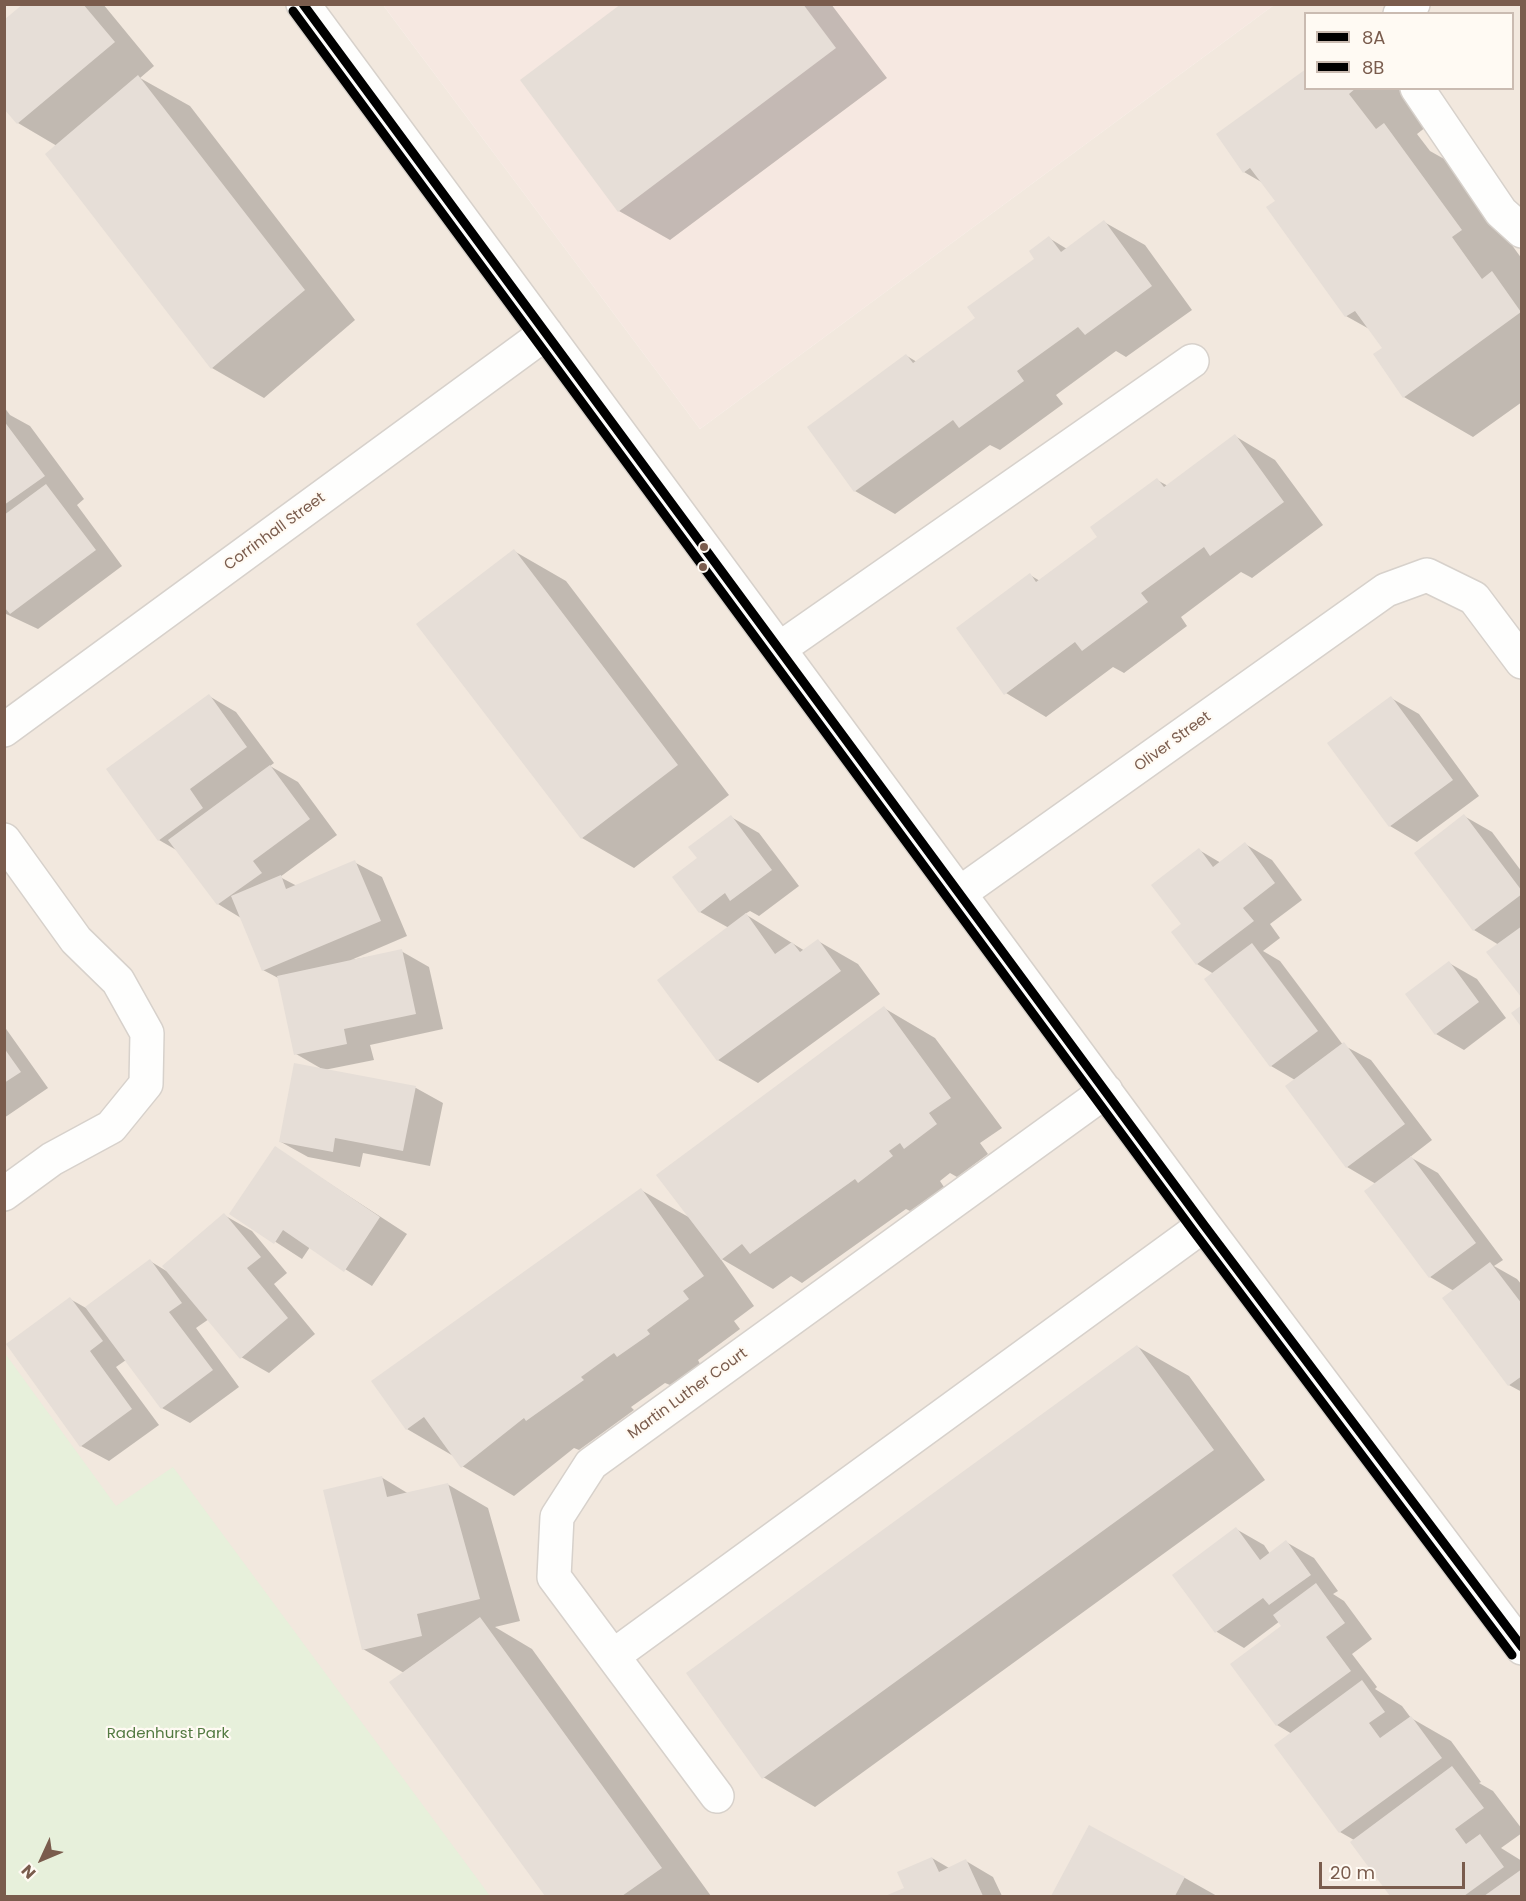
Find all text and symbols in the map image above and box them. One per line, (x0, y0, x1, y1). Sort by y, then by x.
legend (1304, 12, 1514, 90)
text: 8A (1362, 25, 1386, 50)
text: 8B (1362, 55, 1384, 80)
street label: Corrinhall Street (221, 489, 329, 575)
unlabelled marker (698, 541, 710, 553)
unlabelled marker (697, 561, 709, 573)
street label: Oliver Street (1131, 708, 1215, 776)
street label: Martin Luther Court (625, 1345, 751, 1443)
park label: Radenhurst Park (107, 1725, 229, 1743)
north arrow (12, 1829, 72, 1889)
scale bar (1322, 1850, 1468, 1888)
text: N (16, 1860, 41, 1884)
text: 20 m (1330, 1860, 1375, 1885)

